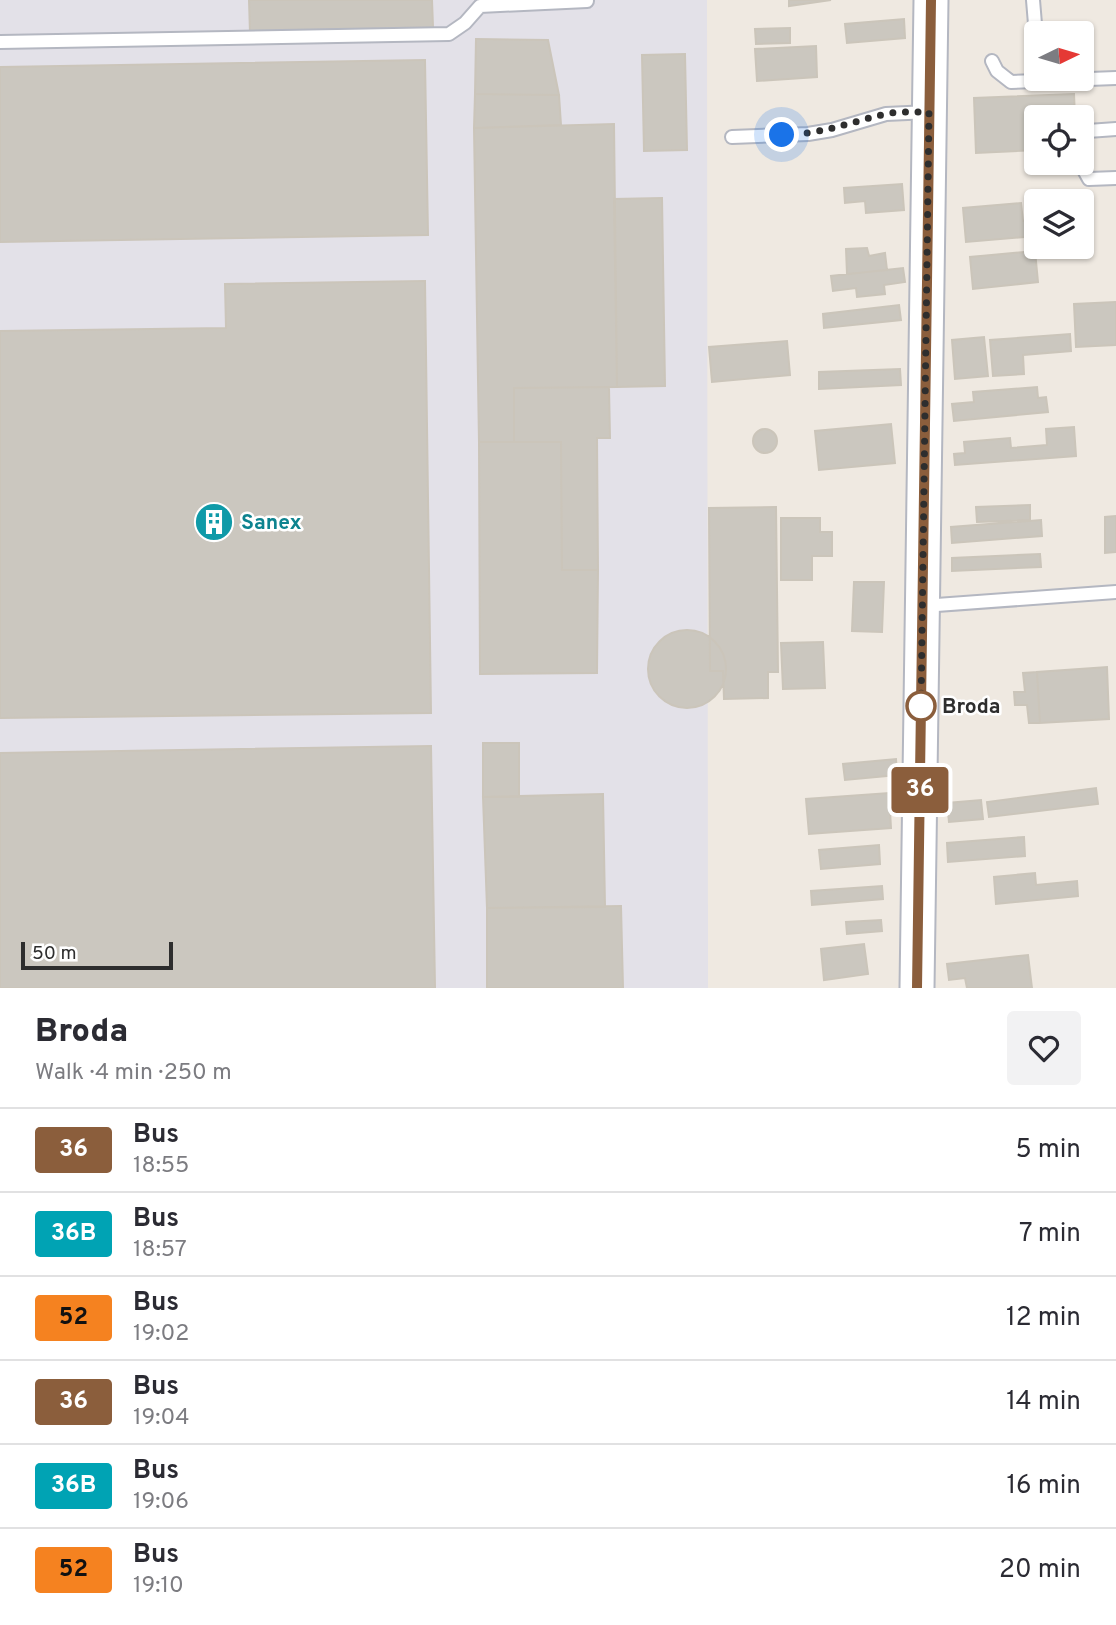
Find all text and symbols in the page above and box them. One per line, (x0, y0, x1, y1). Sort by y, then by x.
north arrow (1024, 21, 1094, 91)
map controls (1024, 21, 1094, 259)
button: locate (1024, 105, 1094, 175)
your location (764, 117, 799, 152)
button: layers (1024, 189, 1094, 259)
building icon: Sanex (193, 501, 235, 543)
place label: Sanex (241, 510, 302, 537)
marker: Broda (906, 691, 936, 721)
place label: Broda (942, 694, 1001, 721)
line badge: 36 (888, 767, 951, 813)
text: 36 (905, 775, 935, 805)
scale bar (21, 939, 173, 971)
text: 50 m (32, 942, 77, 966)
button: heart (1007, 1011, 1081, 1085)
text: Broda (35, 1012, 128, 1054)
text: Walk · 4 min · 250 m (35, 1059, 232, 1088)
text: Bus (133, 1119, 179, 1152)
text: 5 min (1015, 1134, 1081, 1167)
text: 36 (59, 1135, 88, 1165)
text: 18:55 (133, 1152, 189, 1181)
text: Bus (133, 1203, 179, 1236)
text: 7 min (1019, 1218, 1081, 1251)
text: 36B (51, 1219, 96, 1249)
text: 18:57 (133, 1236, 187, 1265)
text: Bus (133, 1287, 179, 1320)
text: 12 min (1006, 1302, 1081, 1335)
text: 52 (59, 1303, 88, 1333)
text: 19:02 (133, 1320, 189, 1349)
text: Bus (133, 1371, 179, 1404)
text: 14 min (1006, 1386, 1081, 1419)
text: 36 (59, 1387, 88, 1417)
text: 19:04 (133, 1404, 190, 1433)
text: Bus (133, 1455, 179, 1488)
text: 16 min (1006, 1470, 1081, 1503)
text: 36B (51, 1471, 96, 1501)
text: 19:06 (133, 1488, 189, 1517)
text: Bus (133, 1539, 179, 1572)
text: 20 min (999, 1554, 1081, 1587)
text: 52 (59, 1555, 88, 1585)
text: 19:10 (133, 1572, 184, 1601)

